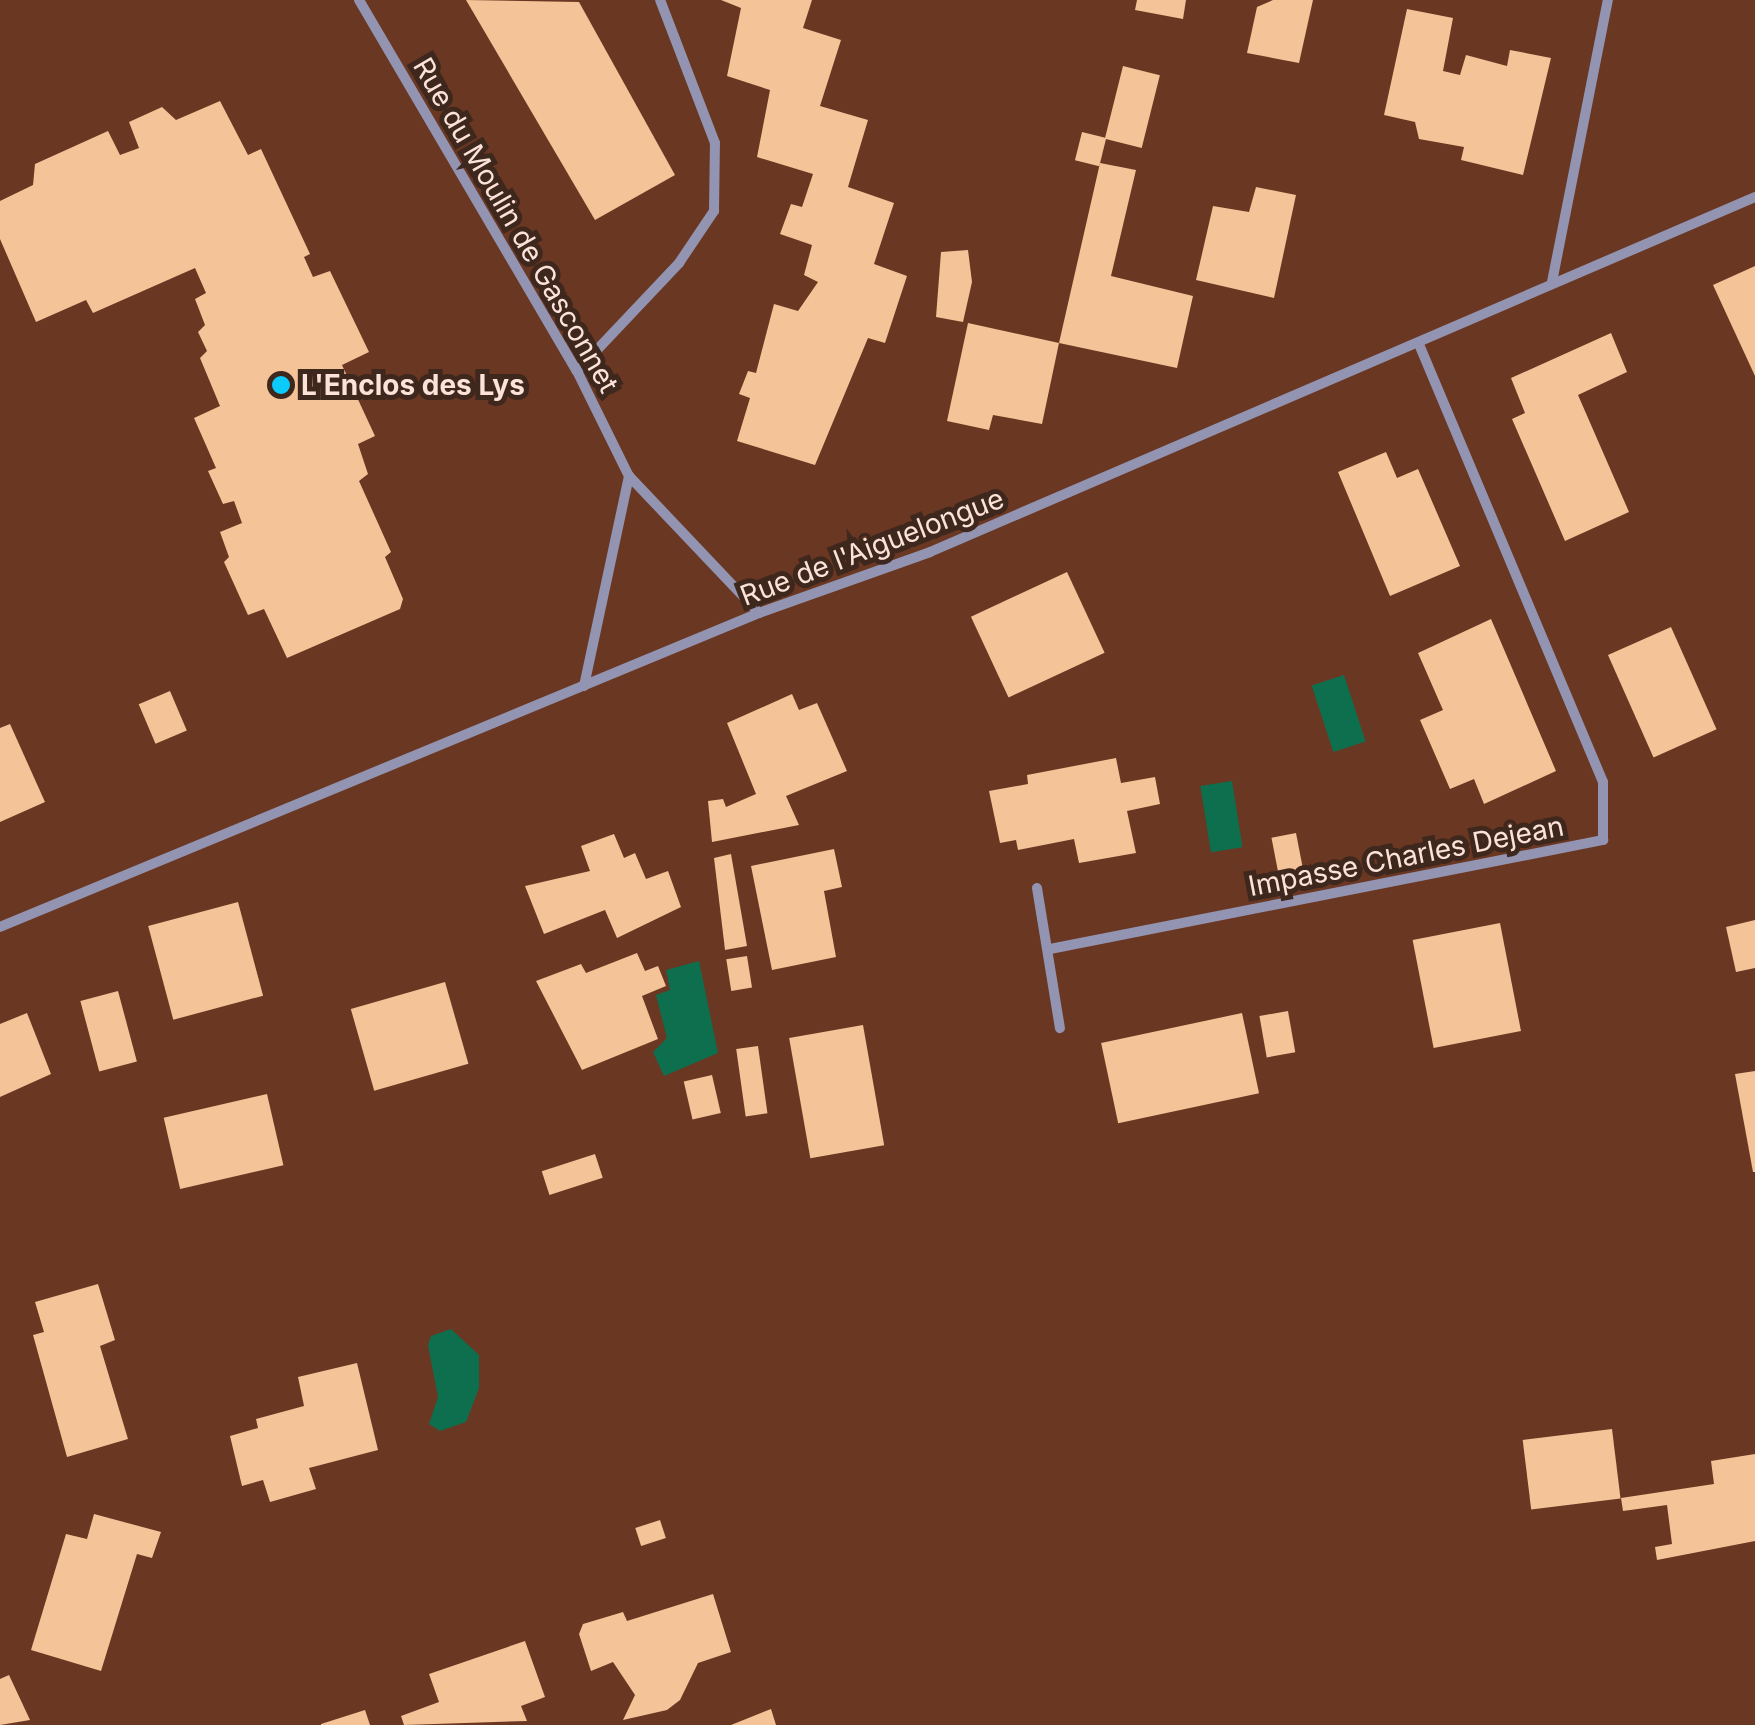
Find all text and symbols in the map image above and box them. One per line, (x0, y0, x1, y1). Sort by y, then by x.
street label: Rue du Moulin de Gasconnet (406, 52, 626, 398)
place label: L'Enclos des Lys (301, 368, 525, 402)
marker: L'Enclos des Lys (270, 374, 292, 396)
street label: Rue de l'Aiguelongue (735, 481, 1009, 613)
street label: Impasse Charles Dejean (1245, 809, 1567, 903)

